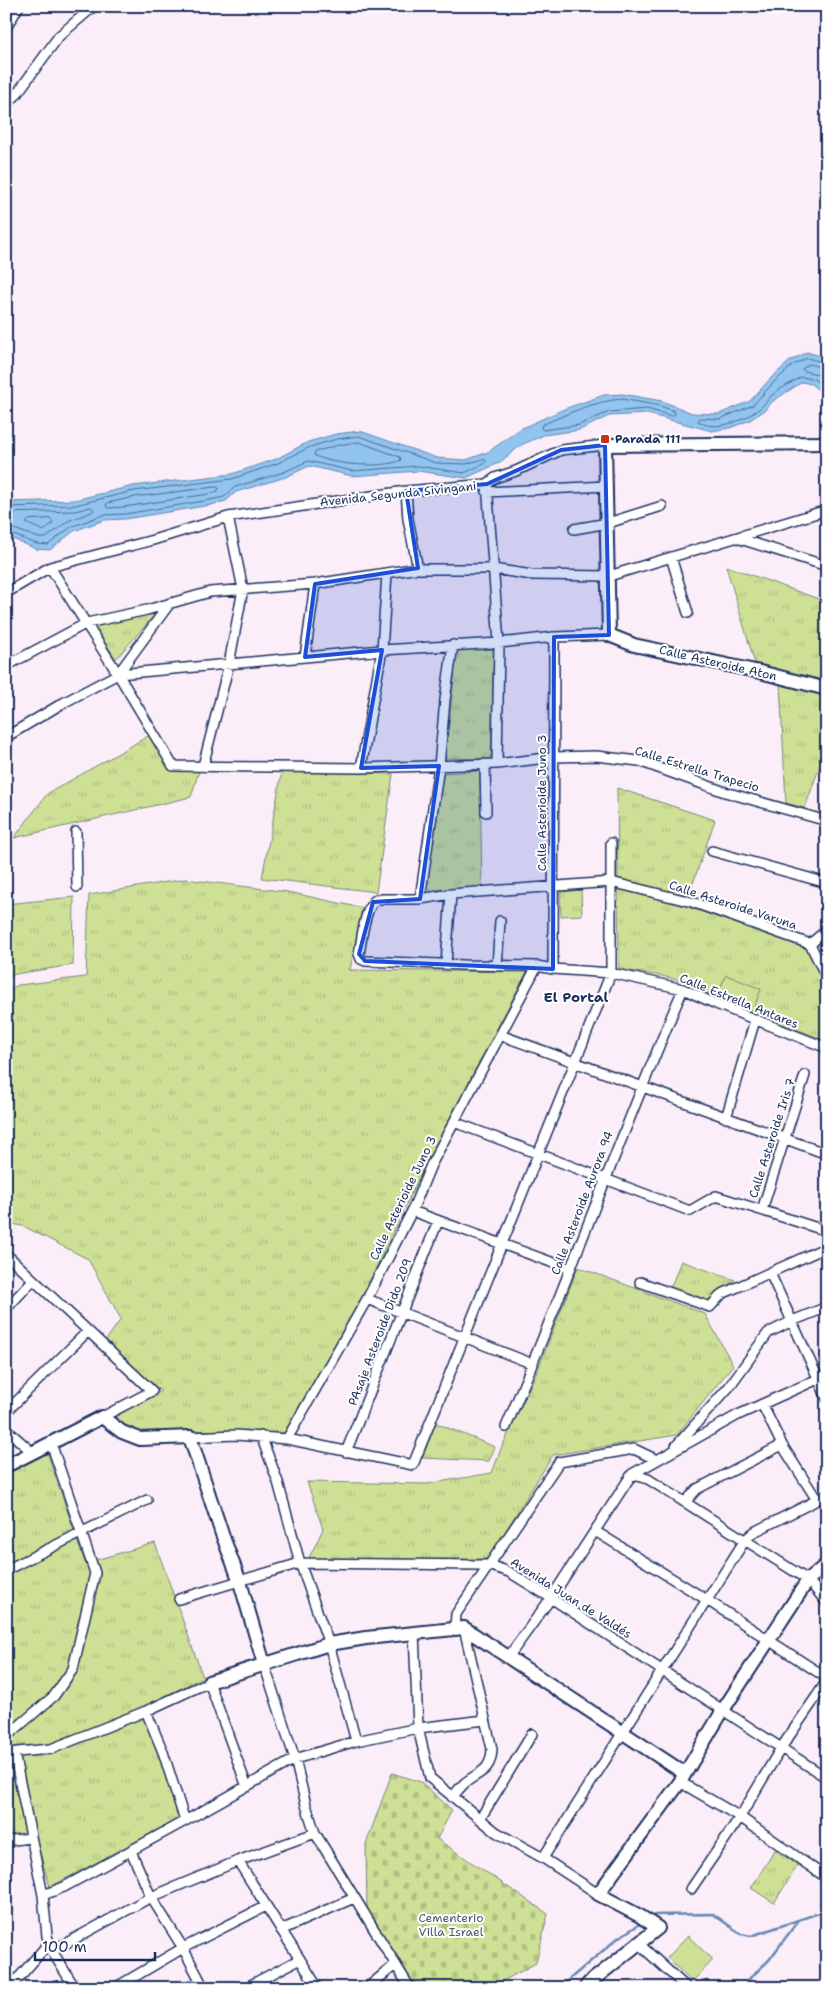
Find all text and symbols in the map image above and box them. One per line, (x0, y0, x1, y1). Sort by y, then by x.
place label: Parada 111 (615, 431, 680, 447)
marker: Parada 111 (599, 433, 611, 445)
street label: Avenida Segunda Sivingani (319, 478, 477, 510)
street label: Calle Asteroide Aton (658, 642, 778, 684)
street label: Calle Asterioide Juno 3 (534, 735, 550, 871)
street label: Calle Estrella Trapecio (633, 742, 761, 796)
street label: Calle Asteroide Varuna (667, 877, 799, 933)
street label: Calle Estrella Antares (677, 970, 801, 1032)
district label: El Portal (544, 988, 609, 1006)
street label: Calle Asteroide Iris 7 (745, 1076, 799, 1200)
street label: Calle Asteroide Aurora 94 (547, 1129, 617, 1277)
street label: Calle Asterioide Juno 3 (366, 1133, 440, 1263)
street label: PAsaje Asteroide Dido 209 (345, 1256, 415, 1408)
street label: Avenida Juan de Valdés (507, 1554, 635, 1642)
park label: Cementerio Villa Israel (418, 1910, 484, 1940)
scale bar (35, 1929, 155, 1961)
text: 100 m (42, 1937, 87, 1957)

